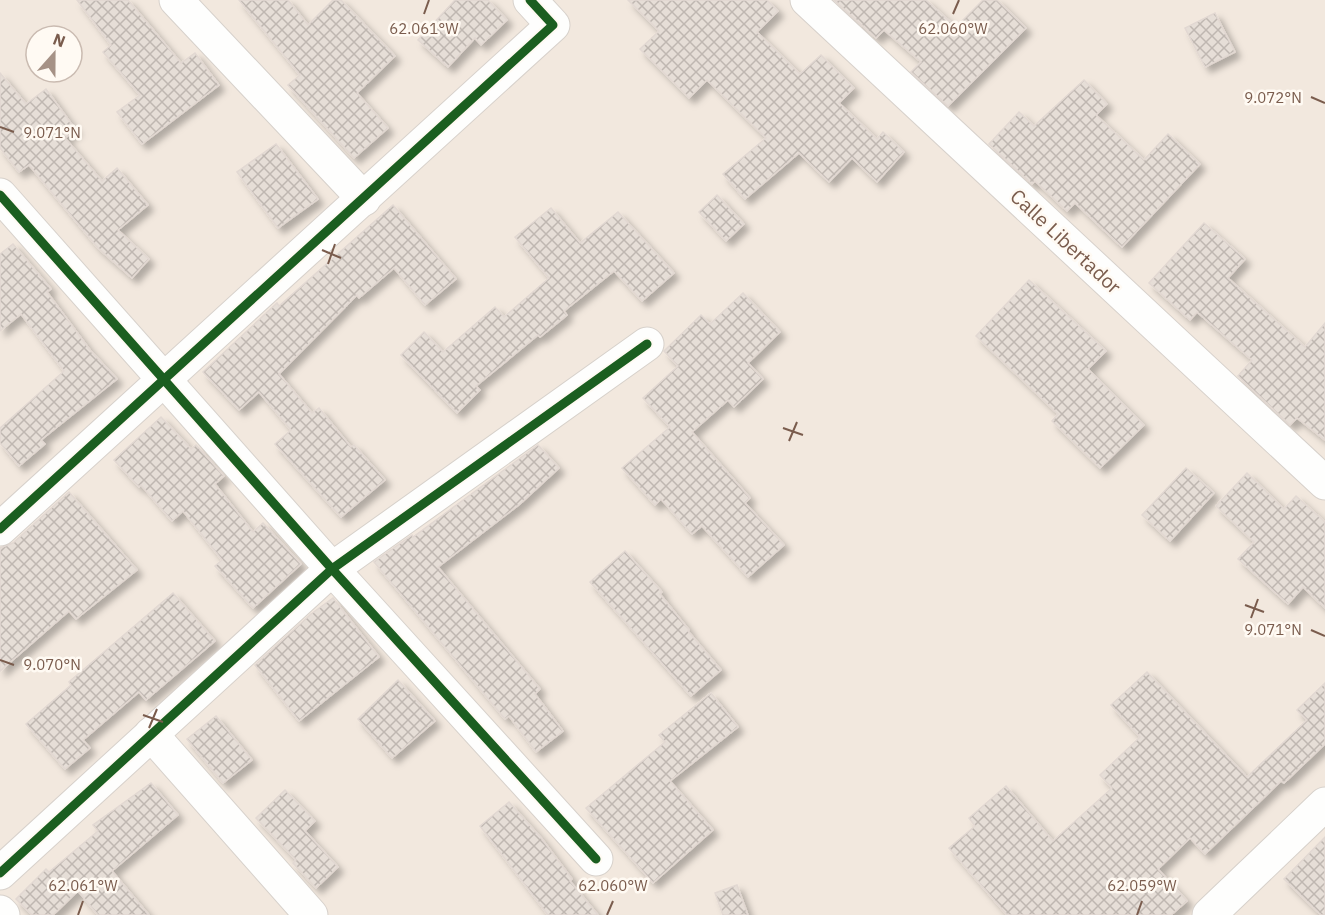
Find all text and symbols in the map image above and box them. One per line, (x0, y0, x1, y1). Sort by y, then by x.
text: 62.061°W (389, 19, 459, 38)
text: 62.060°W (918, 19, 988, 38)
north arrow (24, 24, 84, 84)
text: N (50, 29, 68, 51)
text: 9.072°N (1244, 88, 1302, 107)
text: 9.071°N (23, 123, 81, 142)
street label: Calle Libertador (1005, 183, 1127, 299)
text: 9.071°N (1244, 620, 1302, 639)
text: 9.070°N (23, 655, 81, 674)
text: 62.061°W (48, 876, 118, 895)
text: 62.060°W (578, 876, 648, 895)
text: 62.059°W (1107, 876, 1177, 895)

